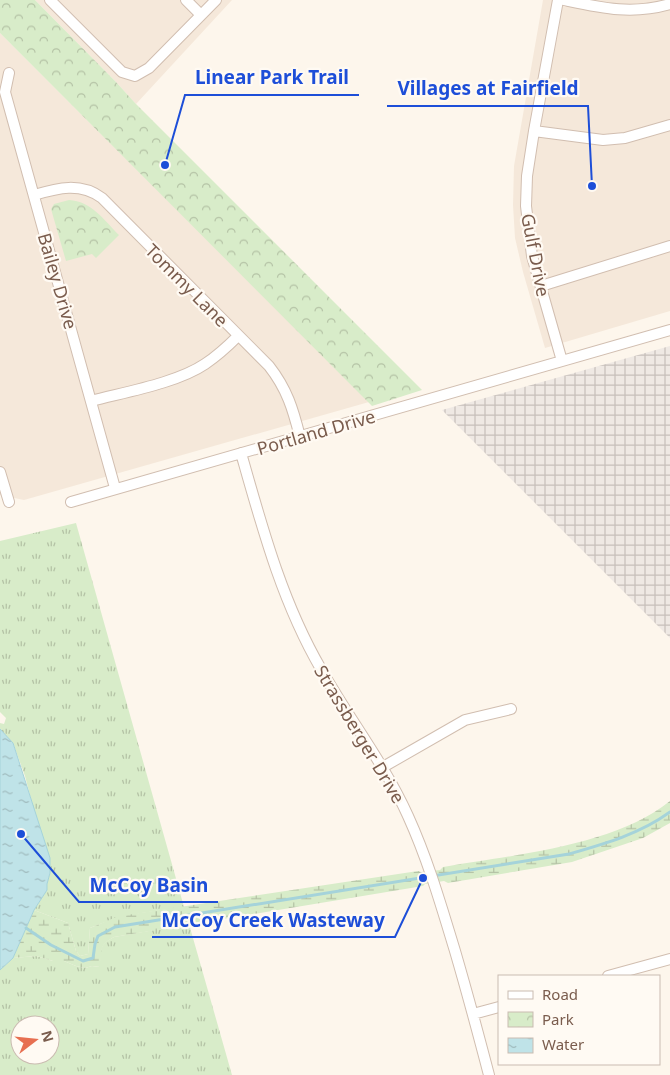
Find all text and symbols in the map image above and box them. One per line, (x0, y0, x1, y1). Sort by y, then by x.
callout: Linear Park Trail (185, 61, 359, 95)
text: Linear Park Trail (195, 64, 349, 90)
callout: Villages at Fairfield (387, 72, 588, 106)
text: Villages at Fairfield (397, 75, 579, 101)
street label: Gulf Drive (516, 211, 556, 299)
street label: Bailey Drive (33, 230, 83, 332)
street label: Tommy Lane (140, 238, 234, 332)
street label: Portland Drive (254, 404, 378, 460)
street label: Strassberger Drive (309, 660, 411, 808)
callout: McCoy Basin (79, 868, 218, 902)
text: McCoy Basin (90, 872, 208, 898)
callout: McCoy Creek Wasteway (152, 903, 395, 937)
text: McCoy Creek Wasteway (161, 907, 385, 933)
legend (498, 975, 660, 1065)
text: Road (542, 984, 578, 1004)
text: Park (542, 1009, 574, 1029)
north arrow (10, 1015, 60, 1065)
text: N (37, 1028, 59, 1044)
text: Water (542, 1034, 584, 1054)

